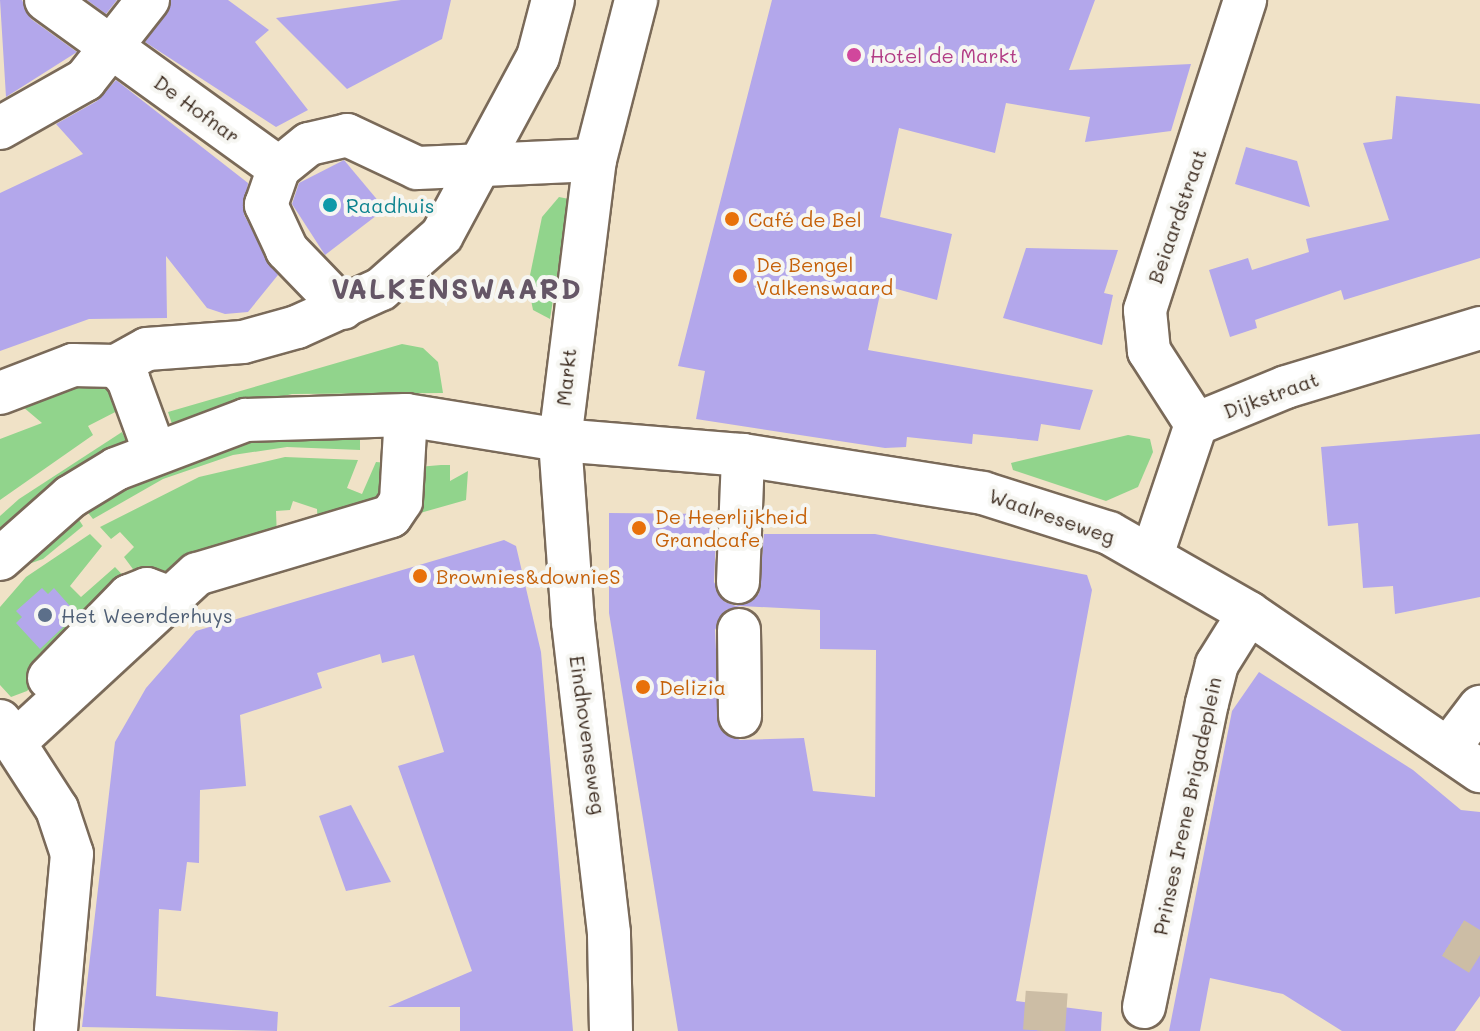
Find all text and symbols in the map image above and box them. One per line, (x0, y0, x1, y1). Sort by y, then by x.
place label: Hotel de Markt (870, 43, 1018, 67)
marker: Hotel de Markt (845, 46, 863, 64)
street label: De Hofnar (149, 70, 245, 148)
street label: Beiaardstraat (1143, 146, 1211, 286)
place label: Raadhuis (346, 193, 434, 217)
marker: Raadhuis (321, 196, 339, 214)
place label: Café de Bel (748, 207, 862, 231)
marker: Café de Bel (723, 210, 741, 228)
place label: De Bengel Valkenswaard (756, 252, 893, 299)
marker: De Bengel Valkenswaard (731, 267, 749, 285)
district label: VALKENSWAARD (331, 271, 583, 305)
street label: Markt (551, 347, 581, 407)
street label: Dijkstraat (1220, 367, 1322, 423)
street label: Waalreseweg (986, 483, 1118, 549)
place label: De Heerlijkheid Grandcafe (655, 504, 808, 551)
marker: De Heerlijkheid Grandcafe (630, 519, 648, 537)
place label: Brownies&downieS (436, 564, 620, 588)
marker: Brownies&downieS (411, 567, 429, 585)
place label: Het Weerderhuys (61, 603, 233, 627)
marker: Het Weerderhuys (36, 606, 54, 624)
street label: Eindhovenseweg (565, 654, 611, 816)
place label: Delizia (659, 675, 726, 699)
street label: Prinses Irene Brigadeplein (1148, 675, 1226, 937)
marker: Delizia (634, 678, 652, 696)

